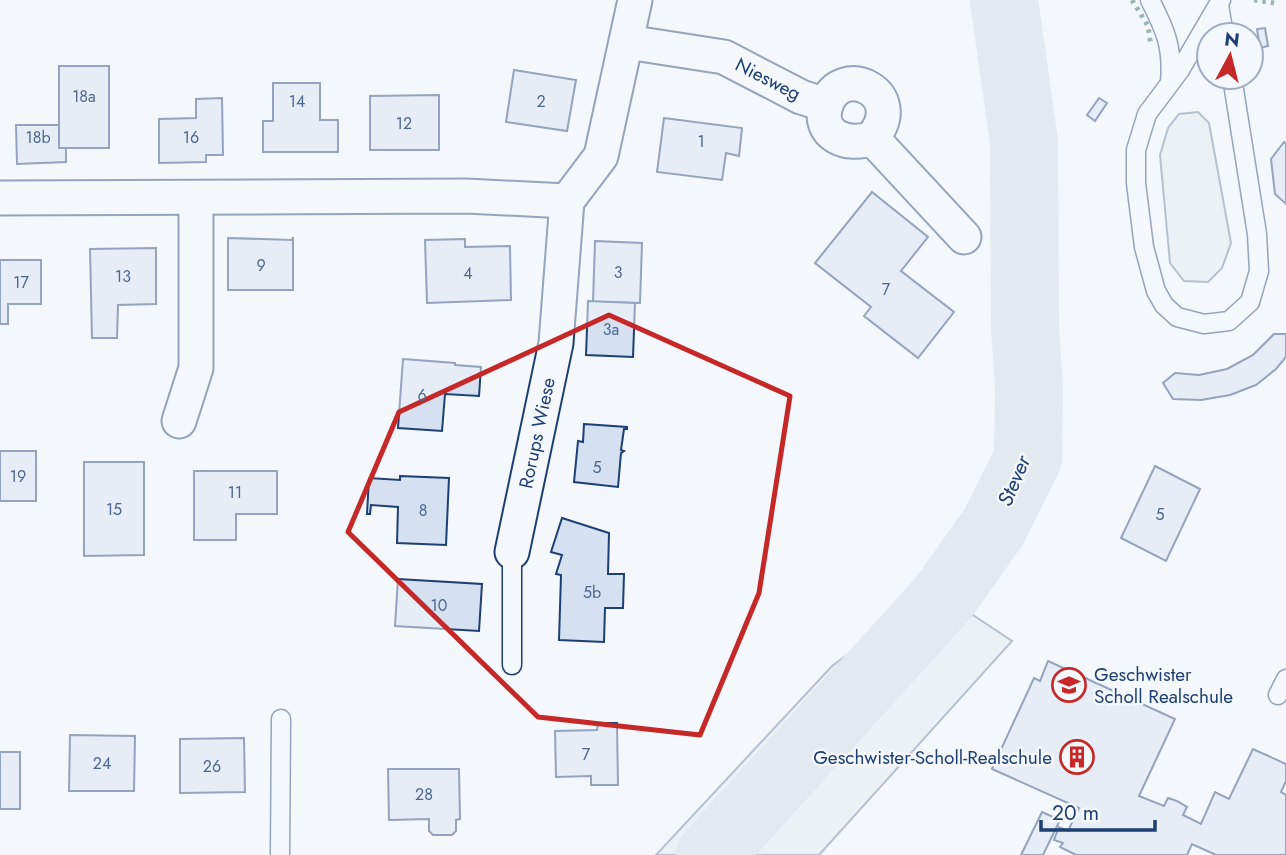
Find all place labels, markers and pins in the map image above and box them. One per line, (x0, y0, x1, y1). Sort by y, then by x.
place label: Geschwister Scholl Realschule (1094, 661, 1233, 710)
school or university icon: Geschwister Scholl Realschule (1050, 666, 1088, 704)
building icon: Geschwister-Scholl-Realschule (1058, 738, 1096, 776)
place label: Geschwister-Scholl-Realschule (813, 744, 1052, 771)

